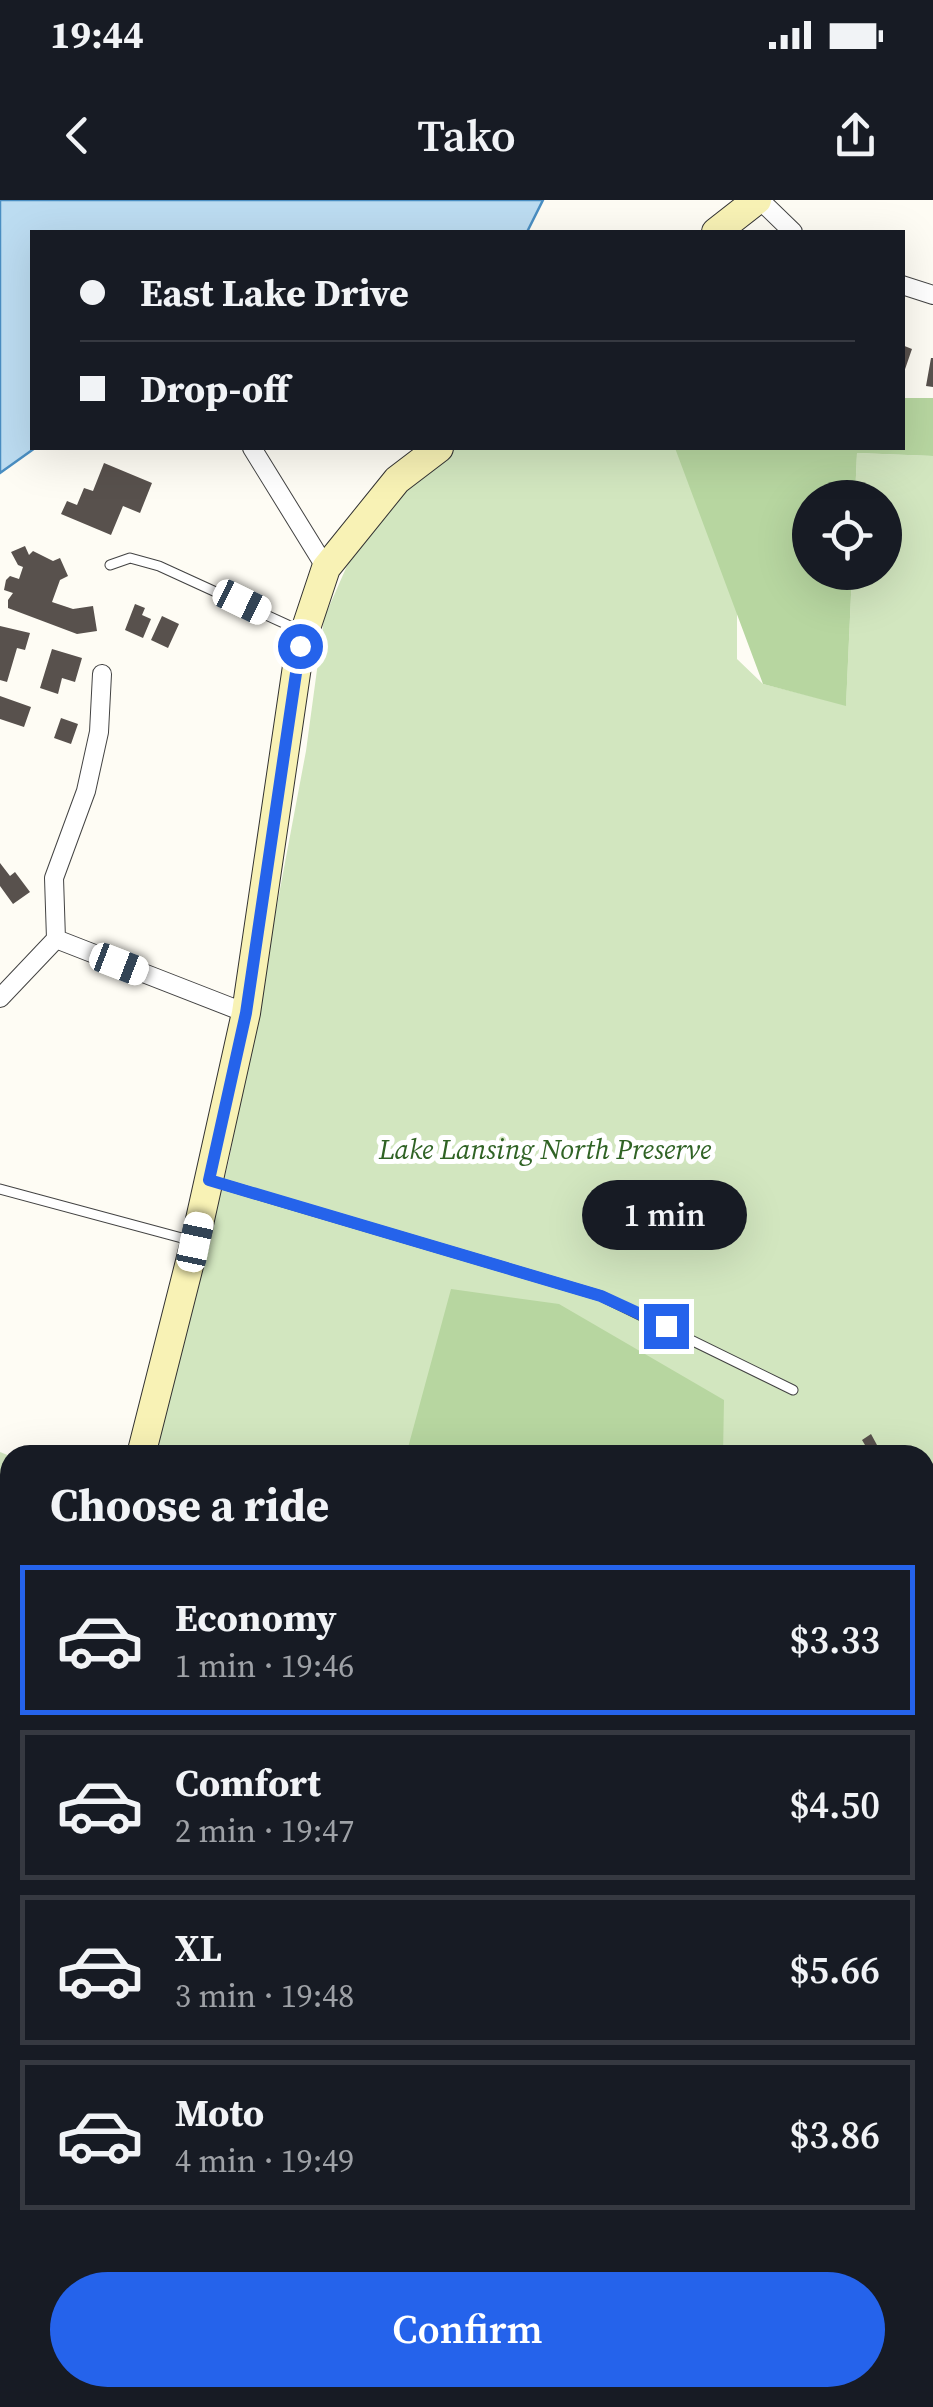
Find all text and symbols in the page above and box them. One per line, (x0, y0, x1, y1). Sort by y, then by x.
text: 19:44 (50, 9, 144, 61)
text: Tako (417, 104, 516, 166)
icon: back (50, 108, 105, 163)
icon: share (828, 108, 883, 163)
text: East Lake Drive (140, 267, 409, 319)
text: Drop-off (140, 363, 289, 415)
map controls (792, 480, 902, 590)
button: locate (792, 480, 902, 590)
car (208, 575, 276, 629)
route start (278, 624, 323, 669)
car (86, 939, 152, 989)
park label: Lake Lansing North Preserve (378, 1130, 712, 1168)
callout: 1 min (584, 1181, 748, 1251)
text: 1 min (623, 1193, 706, 1237)
car (174, 1210, 216, 1274)
route end (644, 1304, 689, 1349)
text: Choose a ride (50, 1474, 329, 1536)
text: Economy (175, 1592, 337, 1644)
icon: car (55, 1595, 145, 1685)
text: $3.33 (790, 1614, 880, 1666)
text: 1 min · 19:46 (175, 1644, 354, 1688)
text: Comfort (175, 1757, 321, 1809)
icon: car (55, 1760, 145, 1850)
text: $4.50 (790, 1779, 880, 1831)
text: 2 min · 19:47 (175, 1809, 354, 1853)
text: XL (175, 1922, 222, 1974)
icon: car (55, 1925, 145, 2015)
text: $5.66 (790, 1944, 880, 1996)
text: 3 min · 19:48 (175, 1974, 354, 2018)
text: Moto (175, 2087, 264, 2139)
icon: car (55, 2090, 145, 2180)
text: $3.86 (790, 2109, 880, 2161)
text: 4 min · 19:49 (175, 2139, 354, 2183)
button: Confirm (50, 2272, 885, 2387)

